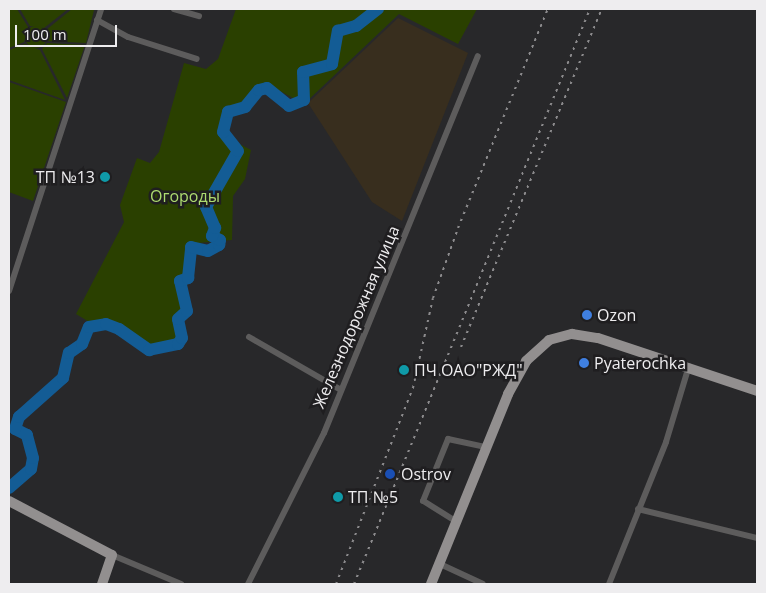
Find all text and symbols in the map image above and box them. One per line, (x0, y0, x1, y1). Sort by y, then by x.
scale bar (18, 15, 120, 47)
text: 100 m (23, 24, 67, 44)
place label: ТП №13 (36, 167, 95, 187)
marker: ТП №13 (99, 171, 111, 183)
park label: Огороды (150, 186, 220, 206)
street label: Железнодорожная улица (309, 223, 403, 411)
place label: Ozon (597, 305, 636, 325)
marker: Ozon (581, 309, 593, 321)
place label: Pyaterochka (594, 353, 686, 373)
marker: Pyaterochka (578, 357, 590, 369)
place label: ПЧ ОАО"РЖД" (414, 360, 523, 380)
marker: ПЧ ОАО"РЖД" (398, 364, 410, 376)
place label: Ostrov (401, 464, 451, 484)
marker: Ostrov (383, 467, 397, 481)
place label: ТП №5 (348, 487, 398, 507)
marker: ТП №5 (332, 491, 344, 503)

